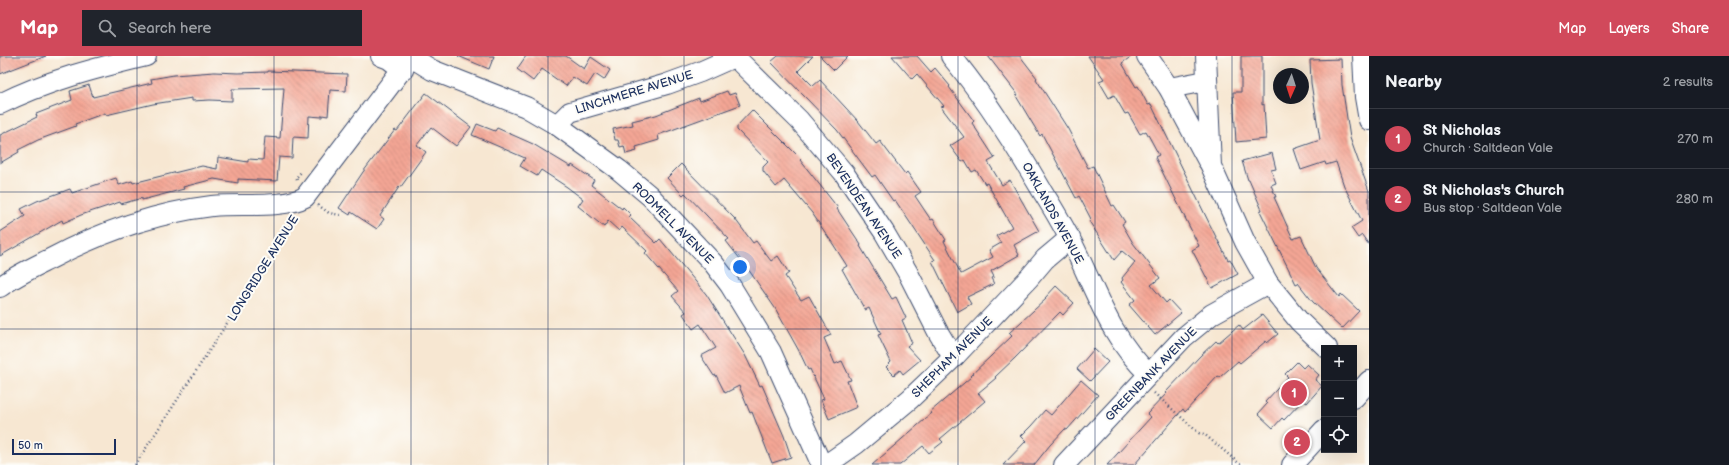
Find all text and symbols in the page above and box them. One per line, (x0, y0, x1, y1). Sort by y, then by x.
search box (82, 10, 362, 46)
text: Map (20, 17, 58, 40)
icon: search (96, 17, 118, 39)
text: Search here (128, 19, 211, 38)
text: Map (1558, 20, 1586, 37)
text: Layers (1608, 20, 1650, 37)
text: Share (1672, 20, 1709, 37)
street label: LINCHMERE AVENUE (573, 67, 695, 118)
north arrow (1273, 68, 1309, 104)
text: Nearby (1385, 72, 1442, 92)
text: 2 results (1663, 74, 1713, 90)
text: St Nicholas (1423, 121, 1501, 140)
text: 1 (1395, 131, 1401, 147)
text: 270 m (1677, 131, 1713, 147)
text: Church · Saltdean Vale (1423, 140, 1553, 156)
street label: BEVENDEAN AVENUE (823, 151, 905, 262)
street label: OAKLANDS AVENUE (1018, 160, 1087, 267)
street label: RODMELL AVENUE (629, 179, 717, 267)
text: St Nicholas's Church (1423, 181, 1564, 200)
text: 2 (1394, 191, 1402, 207)
text: 280 m (1676, 191, 1713, 207)
text: Bus stop · Saltdean Vale (1423, 200, 1562, 216)
street label: LONGRIDGE AVENUE (225, 212, 302, 324)
your location (730, 257, 750, 277)
street label: SHEPHAM AVENUE (909, 314, 996, 401)
street label: GREENBANK AVENUE (1102, 324, 1200, 425)
map controls (1321, 345, 1357, 453)
button: + (1321, 345, 1357, 381)
pin: 1 (1281, 378, 1307, 408)
button: − (1321, 381, 1357, 417)
button: locate (1321, 417, 1357, 453)
pin: 2 (1284, 427, 1310, 457)
scale bar (12, 437, 116, 456)
text: 50 m (18, 439, 43, 452)

